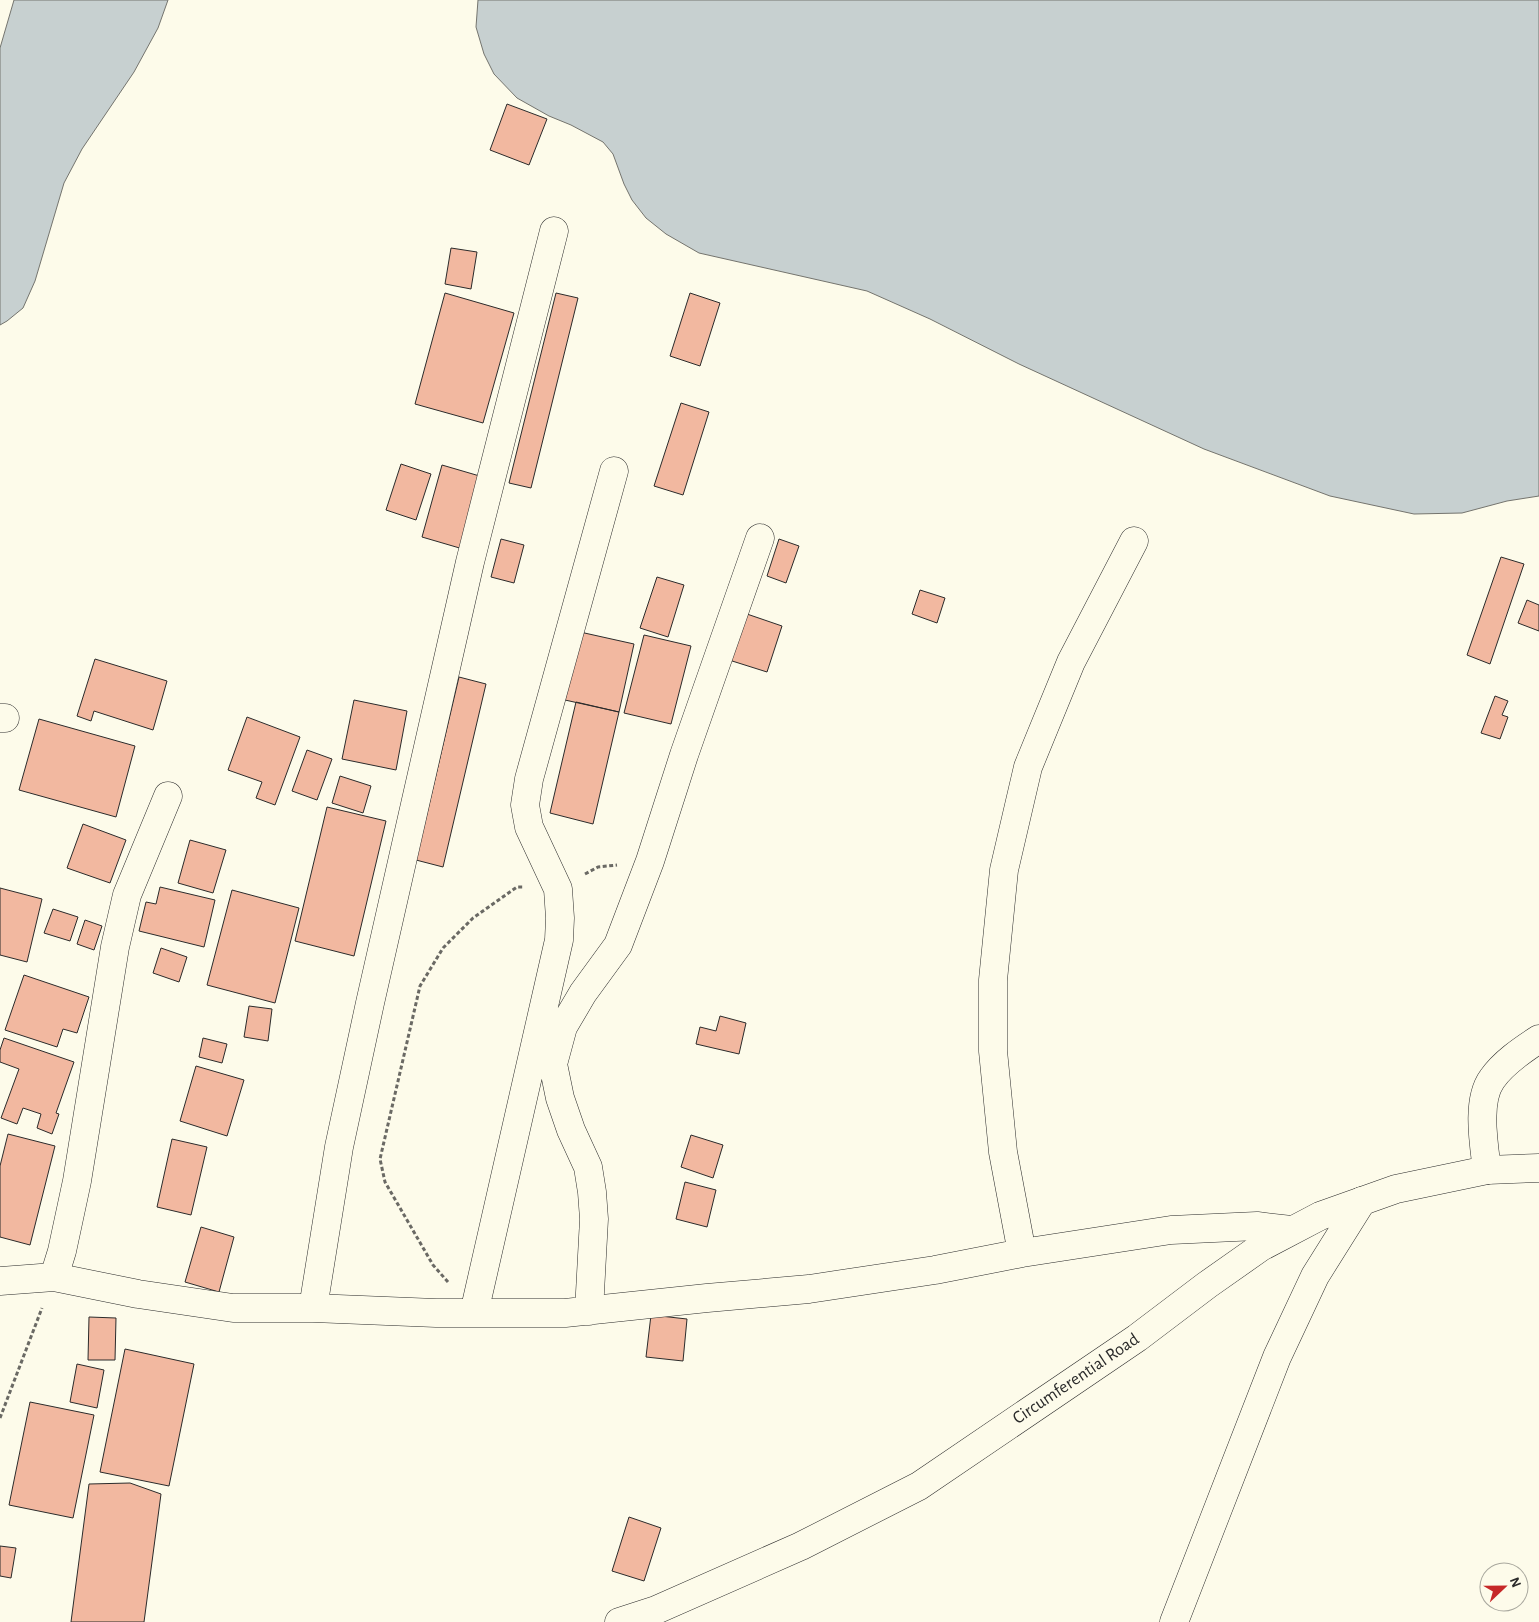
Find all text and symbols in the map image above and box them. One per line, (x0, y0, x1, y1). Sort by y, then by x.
street label: Circumferential Road (1010, 1330, 1142, 1428)
north arrow (1479, 1562, 1529, 1612)
text: N (1507, 1575, 1523, 1590)

